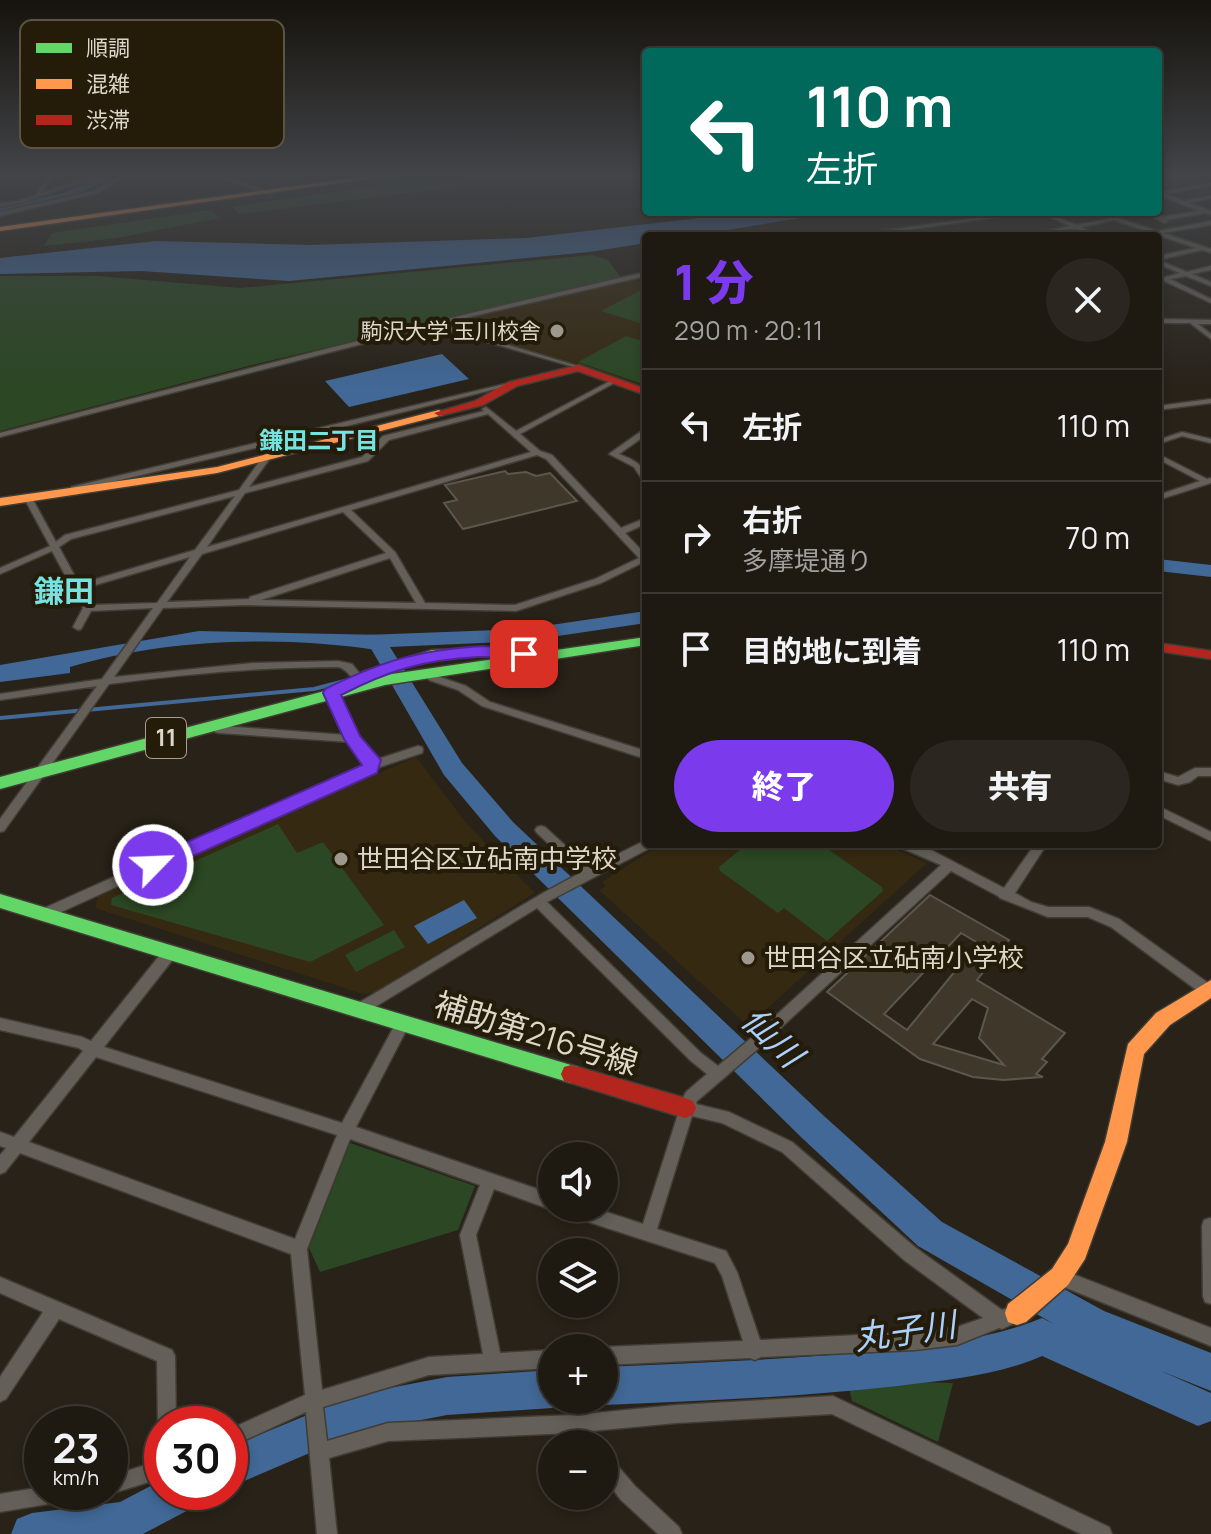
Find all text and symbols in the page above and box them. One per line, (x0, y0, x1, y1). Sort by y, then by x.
legend (20, 20, 284, 148)
text: 順調 (86, 33, 130, 63)
text: 110 m (806, 67, 953, 144)
text: 混雑 (86, 69, 130, 99)
icon: left (674, 80, 778, 184)
text: 渋滞 (86, 105, 130, 135)
text: 左折 (806, 144, 878, 193)
text: 1 分 (674, 249, 753, 314)
button: close (1046, 258, 1130, 342)
text: 290 m · 20:11 (674, 312, 823, 348)
place label: 駒沢大学 玉川校舎 (361, 316, 541, 346)
marker: 駒沢大学 玉川校舎 (548, 322, 566, 340)
icon: left (674, 403, 718, 447)
text: 110 m (1057, 405, 1130, 446)
text: 左折 (742, 406, 802, 447)
district label: 鎌田二丁目 (259, 423, 379, 456)
text: 右折 (742, 499, 802, 540)
icon: right (674, 515, 718, 559)
text: 70 m (1065, 517, 1130, 558)
text: 多摩堤通り (742, 542, 872, 578)
district label: 鎌田 (34, 570, 94, 611)
pin (490, 620, 558, 688)
icon: arrive (674, 627, 718, 671)
text: 110 m (1057, 629, 1130, 670)
text: 目的地に到着 (742, 630, 922, 671)
icon: arrive (502, 632, 546, 676)
road number: 11 (146, 718, 186, 758)
button: 終了 (674, 740, 894, 832)
button: 共有 (910, 740, 1130, 832)
position arrow (111, 823, 195, 907)
place label: 世田谷区立砧南中学校 (357, 840, 617, 876)
marker: 世田谷区立砧南中学校 (332, 850, 350, 868)
place label: 世田谷区立砧南小学校 (764, 939, 1024, 975)
marker: 世田谷区立砧南小学校 (739, 949, 757, 967)
street label: 補助第216号線 (429, 981, 643, 1085)
water label: 仙川 (732, 996, 815, 1079)
map controls (538, 1142, 618, 1510)
button: sound (538, 1142, 618, 1222)
button: layers (538, 1238, 618, 1318)
water label: 丸子川 (851, 1300, 962, 1360)
button: + (538, 1334, 618, 1414)
speed limit sign: 30 (144, 1406, 248, 1510)
text: 23 (52, 1420, 100, 1475)
button: − (538, 1430, 618, 1510)
text: km/h (53, 1464, 99, 1491)

